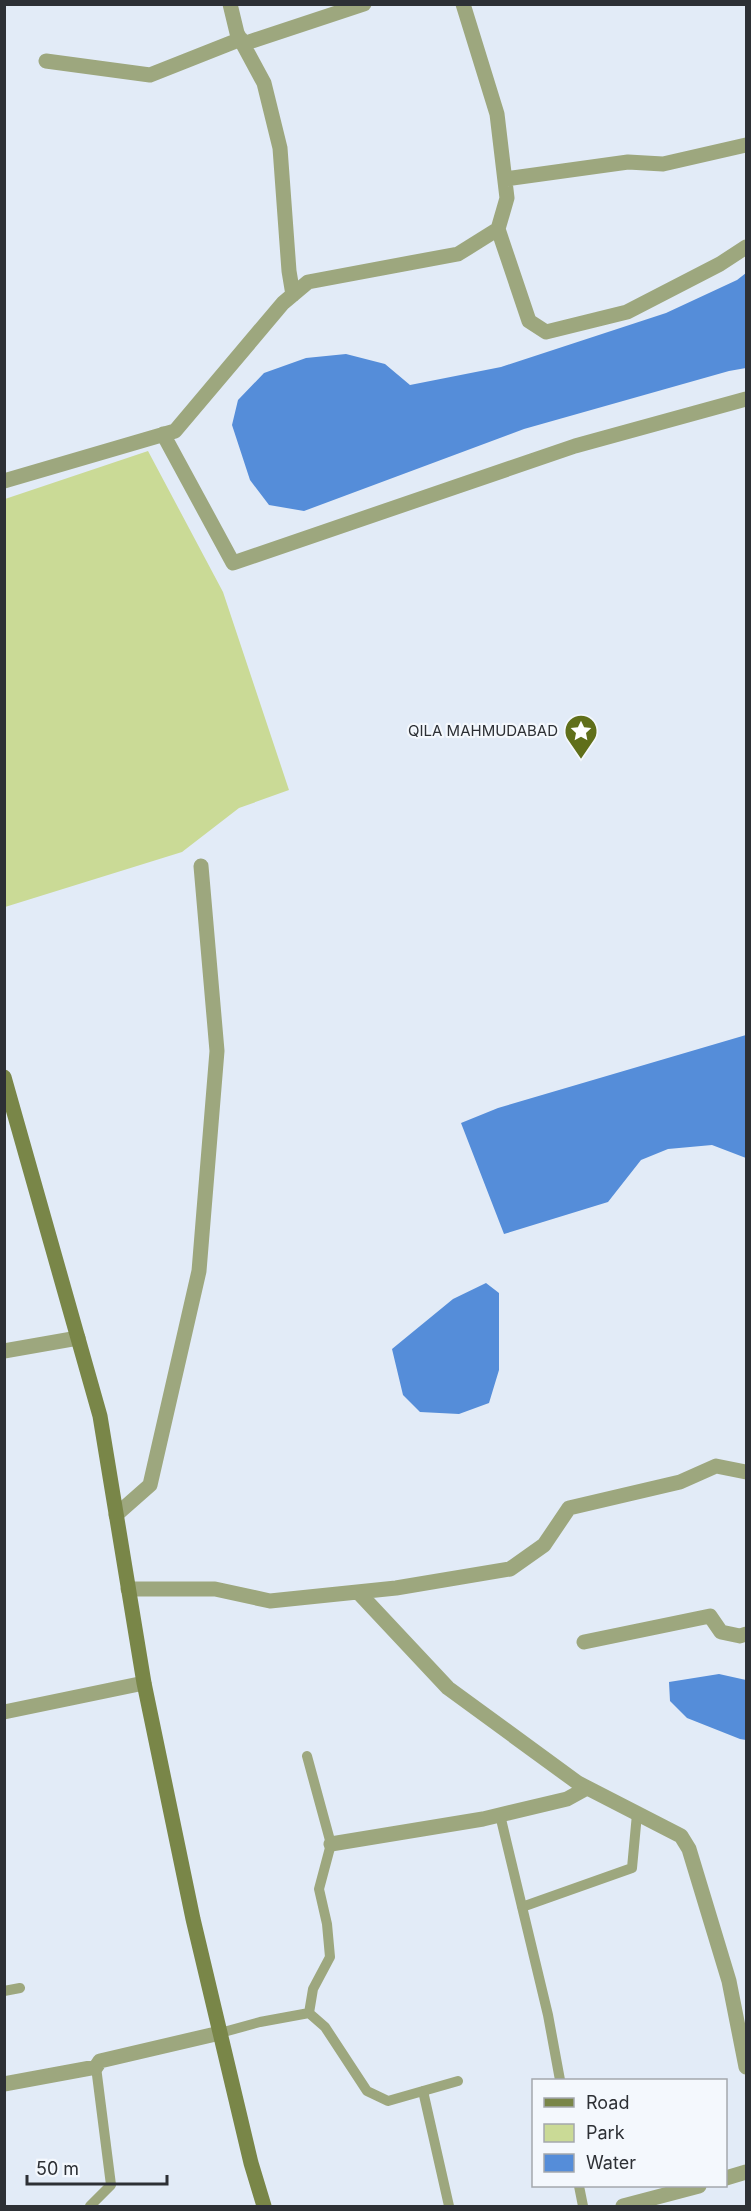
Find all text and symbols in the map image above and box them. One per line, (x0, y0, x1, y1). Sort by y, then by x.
place icon: QILA MAHMUDABAD (563, 713, 599, 760)
place label: QILA MAHMUDABAD (408, 721, 558, 740)
legend (532, 2079, 727, 2187)
text: Road (586, 2092, 629, 2113)
text: Park (586, 2122, 625, 2143)
scale bar (27, 2148, 166, 2186)
text: Water (586, 2152, 636, 2173)
text: 50 m (36, 2158, 79, 2179)

